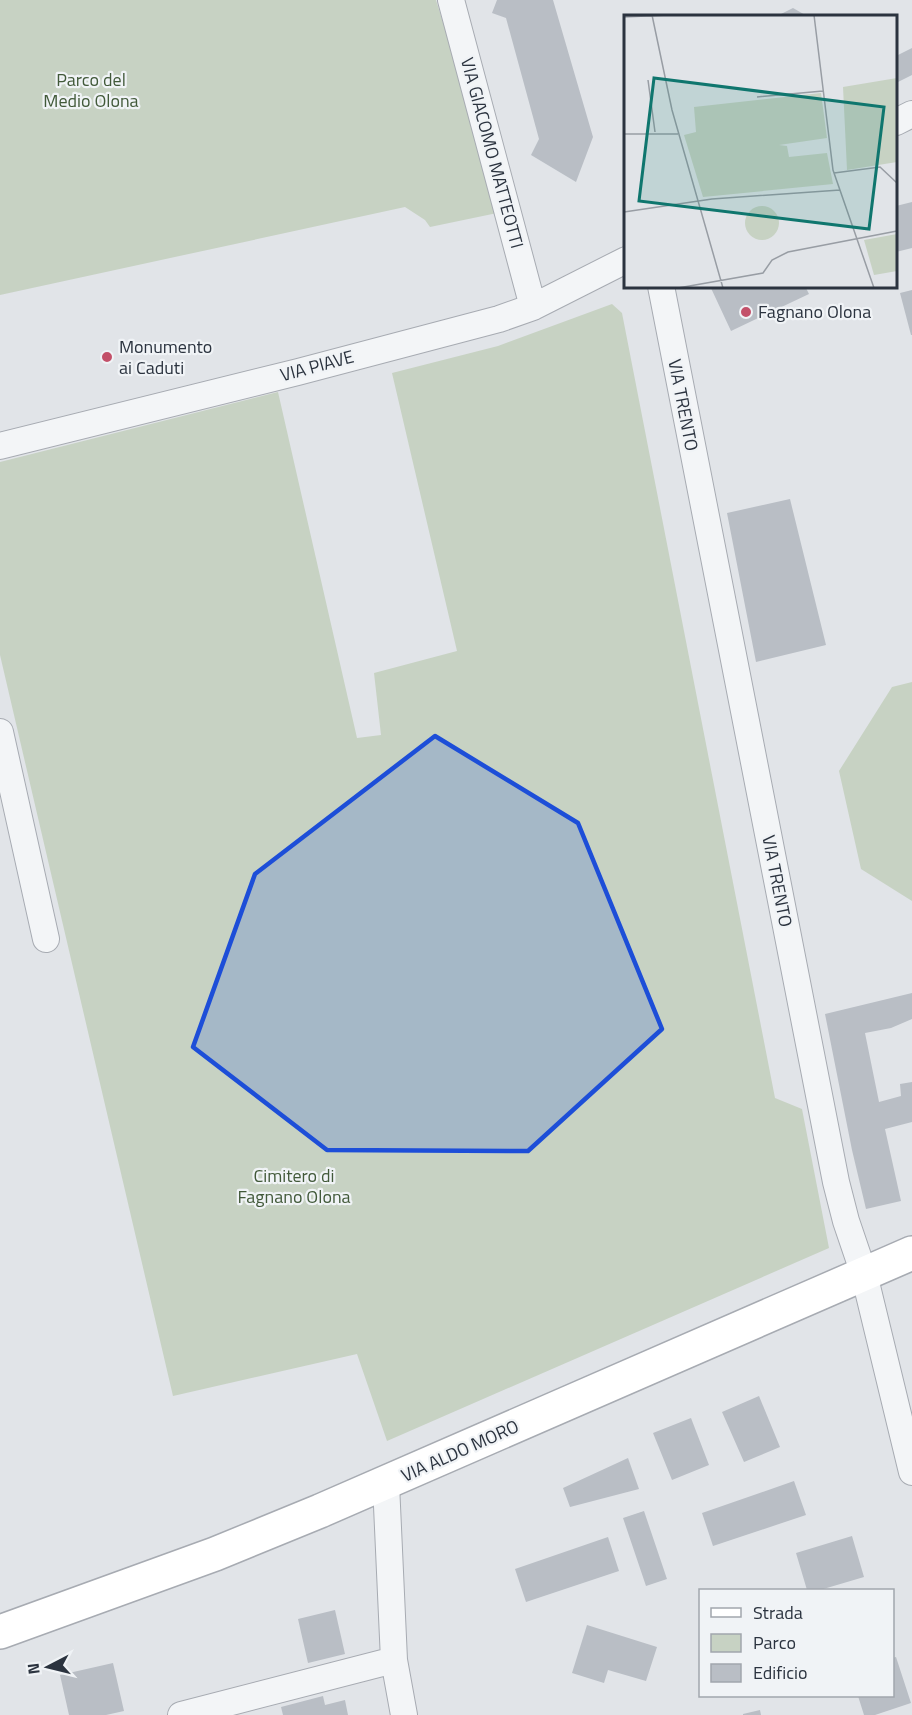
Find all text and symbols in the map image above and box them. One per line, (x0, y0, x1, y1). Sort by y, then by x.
inset map (624, 15, 897, 288)
street label: VIA GIACOMO MATTEOTTI (454, 54, 531, 251)
park label: Parco del Medio Olona (43, 66, 139, 114)
place label: Fagnano Olona (758, 298, 871, 325)
marker: Fagnano Olona (739, 305, 753, 319)
place label: Monumento ai Caduti (119, 333, 212, 381)
street label: VIA PIAVE (277, 343, 357, 388)
marker: Monumento ai Caduti (100, 350, 114, 364)
street label: VIA TRENTO (661, 357, 706, 453)
street label: VIA TRENTO (755, 833, 800, 929)
park label: Cimitero di Fagnano Olona (237, 1162, 351, 1210)
street label: VIA ALDO MORO (397, 1413, 523, 1489)
legend (699, 1589, 894, 1697)
text: Strada (753, 1599, 803, 1626)
text: Parco (753, 1629, 796, 1656)
north arrow (18, 1637, 78, 1697)
text: Edificio (753, 1659, 807, 1686)
text: N (21, 1662, 46, 1676)

